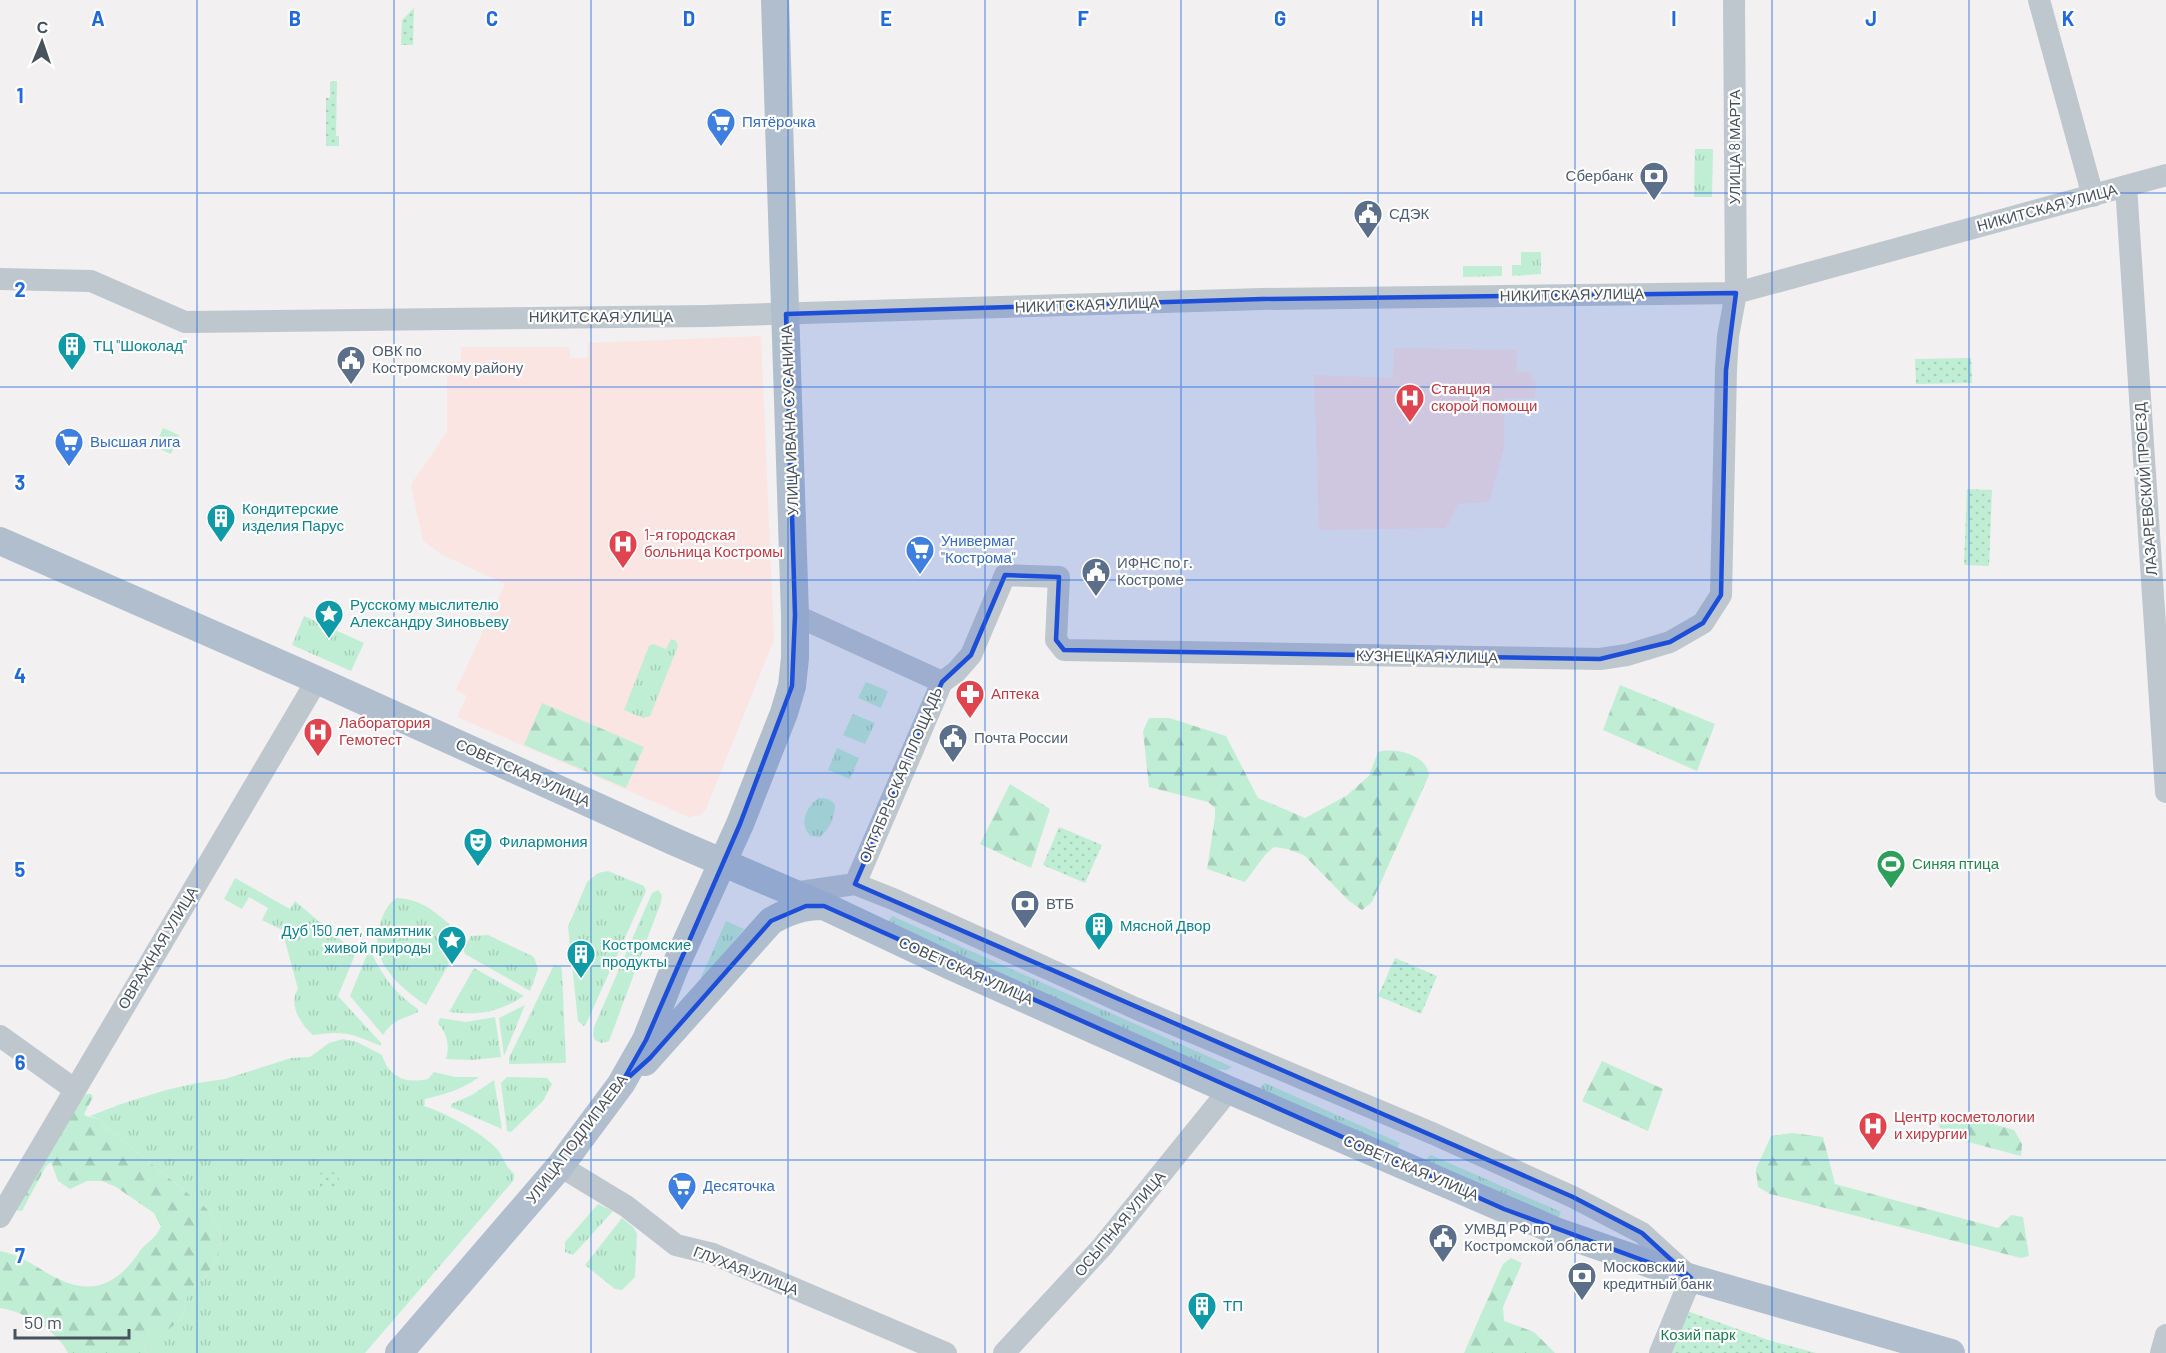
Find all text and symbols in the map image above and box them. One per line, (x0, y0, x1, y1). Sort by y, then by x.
text: A (91, 6, 105, 30)
text: B (289, 6, 301, 30)
text: C (486, 6, 498, 30)
text: D (683, 6, 695, 30)
text: E (880, 6, 892, 30)
text: F (1077, 6, 1089, 30)
text: G (1274, 6, 1286, 30)
text: H (1471, 6, 1483, 30)
text: I (1671, 6, 1677, 30)
text: J (1865, 6, 1877, 30)
text: K (2062, 6, 2075, 30)
north arrow (12, 12, 72, 72)
text: С (36, 17, 49, 36)
text: 1 (16, 83, 24, 107)
street label: УЛИЦА 8 МАРТА (1725, 89, 1743, 205)
supermarket icon: Пятёрочка (705, 106, 737, 148)
place label: Пятёрочка (742, 112, 816, 130)
bank icon: Сбербанк (1638, 160, 1670, 202)
place label: Сбербанк (1566, 166, 1633, 184)
street label: НИКИТСКАЯ УЛИЦА (1975, 180, 2119, 234)
public building icon: СДЭК (1352, 198, 1384, 240)
place label: СДЭК (1389, 204, 1429, 222)
text: 2 (14, 277, 26, 301)
street label: НИКИТСКАЯ УЛИЦА (1500, 284, 1644, 304)
street label: НИКИТСКАЯ УЛИЦА (1014, 292, 1159, 316)
street label: НИКИТСКАЯ УЛИЦА (529, 307, 673, 325)
street label: УЛИЦА ИВАНА СУСАНИНА (777, 324, 801, 516)
building icon: ТЦ "Шоколад" (56, 330, 88, 372)
place label: ТЦ "Шоколад" (93, 336, 187, 354)
place label: ОВК по Костромскому району (372, 341, 524, 376)
public building icon: ОВК по Костромскому району (335, 344, 367, 386)
place label: Станция скорой помощи (1431, 379, 1537, 414)
hospital icon: Станция скорой помощи (1394, 382, 1426, 424)
street label: ЛАЗАРЕВСКИЙ ПРОЕЗД (2130, 402, 2160, 576)
supermarket icon: Высшая лига (53, 426, 85, 468)
place label: Высшая лига (90, 432, 181, 450)
text: 3 (15, 470, 25, 494)
place label: Кондитерские изделия Парус (242, 499, 344, 534)
building icon: Кондитерские изделия Парус (205, 502, 237, 544)
place label: 1-я городская больница Костромы (644, 525, 783, 560)
hospital icon: 1-я городская больница Костромы (607, 528, 639, 570)
place label: Универмаг "Кострома" (941, 531, 1016, 566)
supermarket icon: Универмаг "Кострома" (904, 534, 936, 576)
place label: ИФНС по г. Костроме (1117, 553, 1193, 588)
public building icon: ИФНС по г. Костроме (1080, 556, 1112, 598)
place label: Русскому мыслителю Александру Зиновьеву (350, 595, 509, 630)
place icon: Русскому мыслителю Александру Зиновьеву (313, 598, 345, 640)
street label: КУЗНЕЦКАЯ УЛИЦА (1356, 646, 1498, 666)
text: 4 (14, 663, 26, 687)
pharmacy icon: Аптека (954, 678, 986, 720)
street label: ОКТЯБРЬСКАЯ ПЛОЩАДЬ (855, 684, 945, 865)
place label: Аптека (991, 684, 1040, 702)
place label: Лаборатория Гемотест (339, 713, 430, 748)
hospital icon: Лаборатория Гемотест (302, 716, 334, 758)
public building icon: Почта России (937, 722, 969, 764)
place label: Почта России (974, 728, 1068, 746)
street label: СОВЕТСКАЯ УЛИЦА (453, 734, 594, 810)
theatre icon: Филармония (462, 826, 494, 868)
place label: Филармония (499, 832, 588, 850)
sports icon: Синяя птица (1875, 848, 1907, 890)
place label: Синяя птица (1912, 854, 2000, 872)
text: 5 (15, 857, 26, 881)
street label: ОВРАЖНАЯ УЛИЦА (113, 883, 201, 1012)
bank icon: ВТБ (1009, 888, 1041, 930)
place label: ВТБ (1046, 894, 1074, 912)
building icon: Мясной Двор (1083, 910, 1115, 952)
place label: Мясной Двор (1120, 916, 1211, 934)
place label: Дуб 150 лет, памятник живой природы (281, 921, 431, 956)
place icon: Дуб 150 лет, памятник живой природы (436, 924, 468, 966)
street label: СОВЕТСКАЯ УЛИЦА (896, 932, 1037, 1008)
place label: Костромские продукты (602, 935, 691, 970)
building icon: Костромские продукты (565, 938, 597, 980)
text: 6 (15, 1050, 26, 1074)
street label: УЛИЦА ПОДЛИПАЕВА (522, 1070, 631, 1206)
place label: Центр косметологии и хирургии (1894, 1107, 2035, 1142)
hospital icon: Центр косметологии и хирургии (1857, 1110, 1889, 1152)
street label: СОВЕТСКАЯ УЛИЦА (1341, 1130, 1482, 1204)
street label: ОСЫПНАЯ УЛИЦА (1070, 1167, 1169, 1280)
supermarket icon: Десяточка (666, 1170, 698, 1212)
place label: Десяточка (703, 1176, 776, 1194)
place label: УМВД РФ по Костромской области (1464, 1219, 1613, 1254)
public building icon: УМВД РФ по Костромской области (1427, 1222, 1459, 1264)
street label: ГЛУХАЯ УЛИЦА (691, 1242, 802, 1298)
text: 7 (15, 1243, 25, 1267)
place label: Московский кредитный банк (1603, 1257, 1712, 1292)
bank icon: Московский кредитный банк (1566, 1260, 1598, 1302)
building icon: ТП (1186, 1290, 1218, 1332)
place label: ТП (1223, 1296, 1243, 1314)
scale bar (15, 1302, 129, 1340)
text: 50 m (24, 1311, 62, 1333)
park label: Козий парк (1661, 1325, 1736, 1343)

